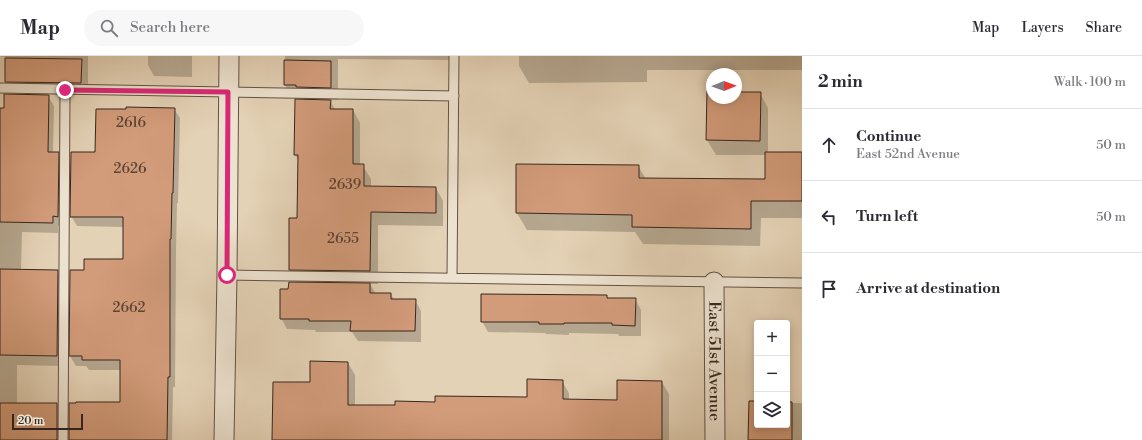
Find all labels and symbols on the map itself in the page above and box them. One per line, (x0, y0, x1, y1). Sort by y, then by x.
north arrow (706, 68, 742, 104)
route end (56, 81, 74, 99)
house number: 2616 (116, 114, 147, 132)
house number: 2626 (114, 160, 147, 178)
house number: 2639 (329, 176, 361, 194)
house number: 2655 (327, 230, 359, 248)
route start (218, 266, 236, 284)
house number: 2662 (113, 299, 145, 317)
street label: East 51st Avenue (704, 301, 725, 421)
scale bar (12, 412, 83, 431)

